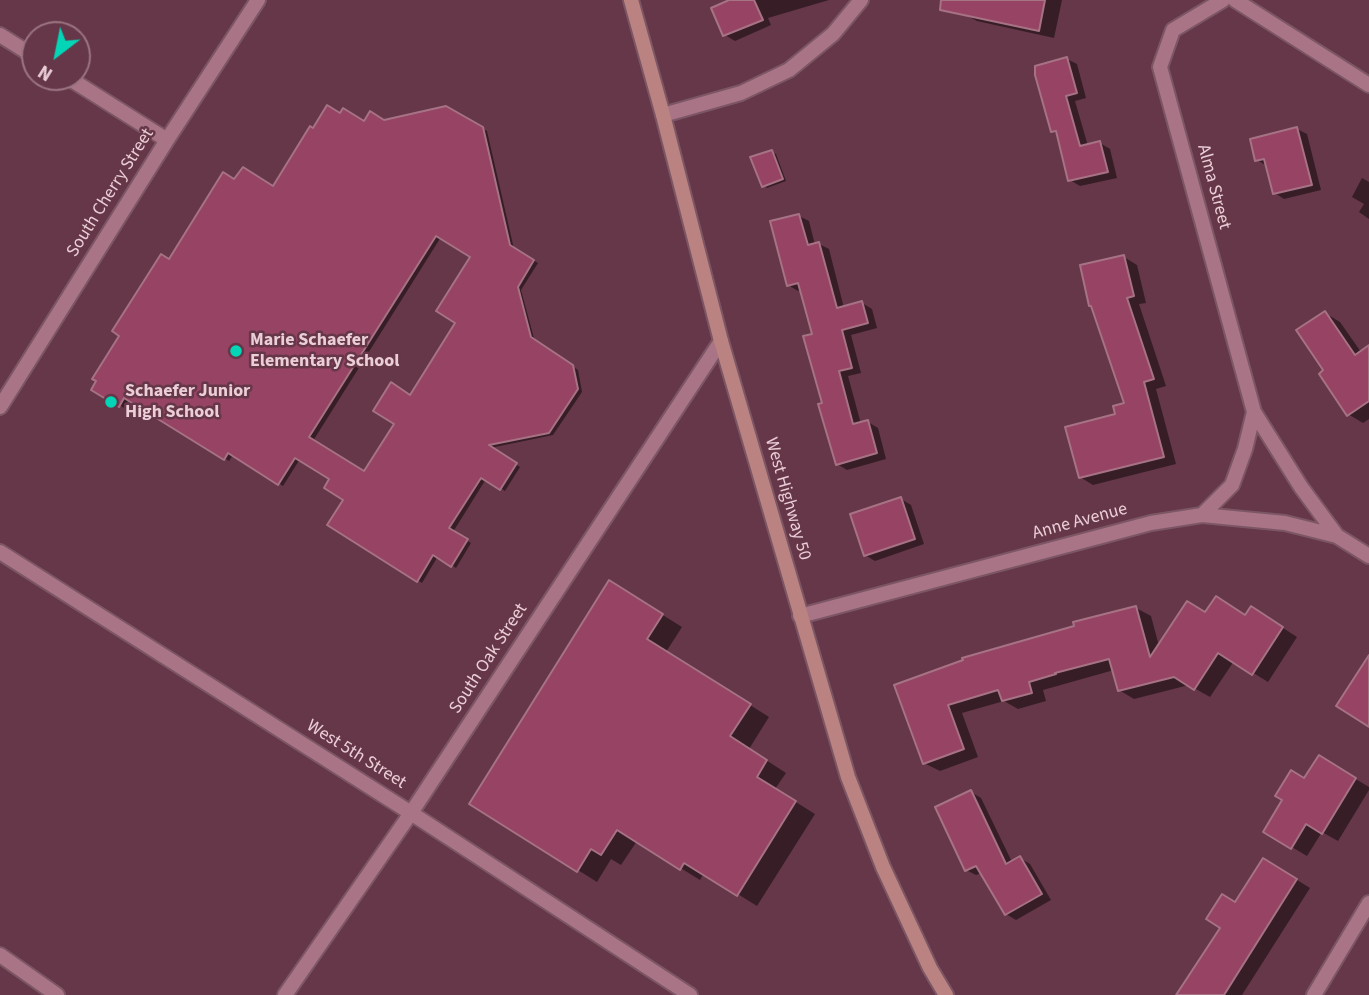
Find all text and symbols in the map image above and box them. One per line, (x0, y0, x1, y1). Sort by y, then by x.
north arrow (21, 21, 91, 91)
text: N (33, 58, 58, 87)
street label: South Cherry Street (63, 125, 159, 261)
street label: Alma Street (1191, 142, 1235, 232)
place label: Marie Schaefer Elementary School (250, 330, 400, 372)
marker: Marie Schaefer Elementary School (228, 343, 244, 359)
place label: Schaefer Junior High School (125, 381, 250, 424)
marker: Schaefer Junior High School (103, 394, 119, 410)
street label: West Highway 50 (759, 435, 815, 563)
street label: Anne Avenue (1030, 499, 1130, 545)
street label: South Oak Street (445, 600, 533, 718)
street label: West 5th Street (302, 716, 410, 794)

